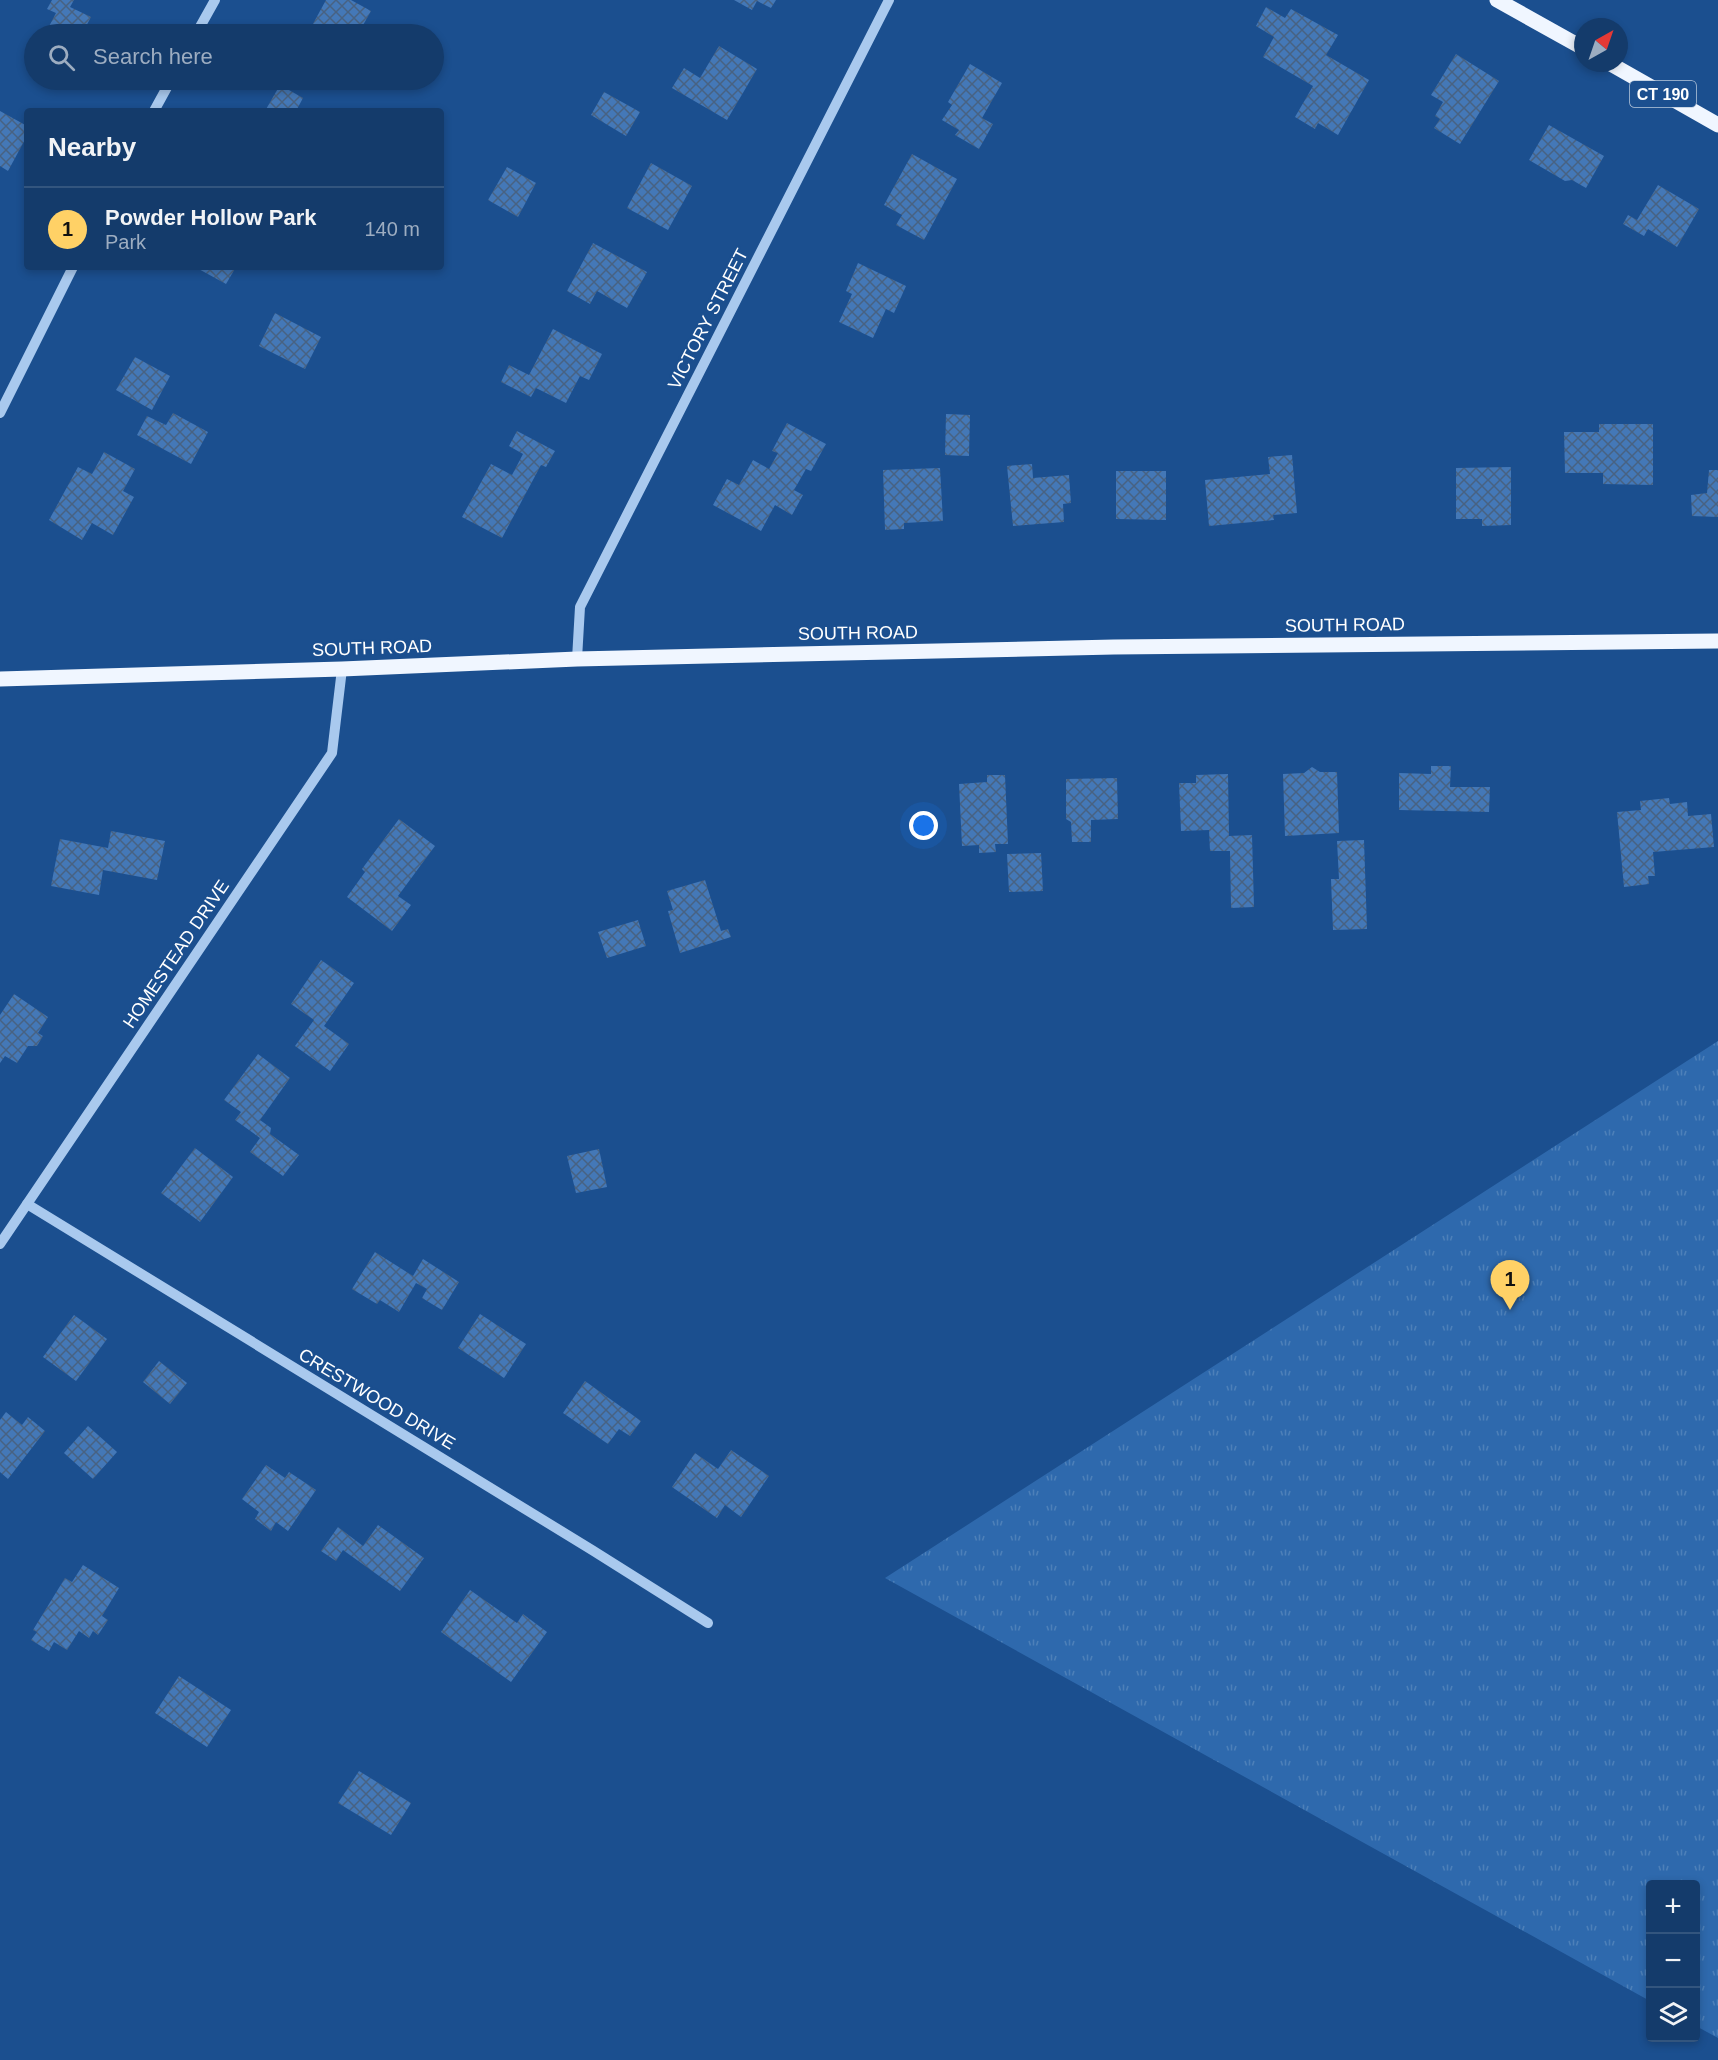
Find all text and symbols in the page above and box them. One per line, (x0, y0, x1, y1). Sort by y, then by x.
north arrow (1574, 18, 1628, 72)
search box (24, 24, 444, 90)
icon: search (45, 41, 78, 74)
text: Search here (93, 44, 213, 69)
road number: CT 190 (1630, 81, 1696, 107)
text: Nearby (48, 132, 136, 162)
text: Powder Hollow Park (105, 205, 317, 230)
text: 1 (62, 218, 73, 240)
text: 140 m (364, 218, 420, 240)
text: Park (105, 231, 146, 253)
street label: VICTORY STREET (664, 245, 752, 393)
street label: SOUTH ROAD (1285, 614, 1405, 636)
street label: SOUTH ROAD (798, 622, 918, 644)
street label: SOUTH ROAD (312, 636, 432, 660)
your location (909, 811, 938, 840)
street label: HOMESTEAD DRIVE (119, 876, 233, 1032)
pin: 1 (1490, 1260, 1530, 1310)
street label: CRESTWOOD DRIVE (295, 1344, 459, 1454)
map controls (1646, 1880, 1700, 2042)
button: + (1646, 1880, 1700, 1934)
button: − (1646, 1934, 1700, 1988)
button: layers (1646, 1988, 1700, 2042)

